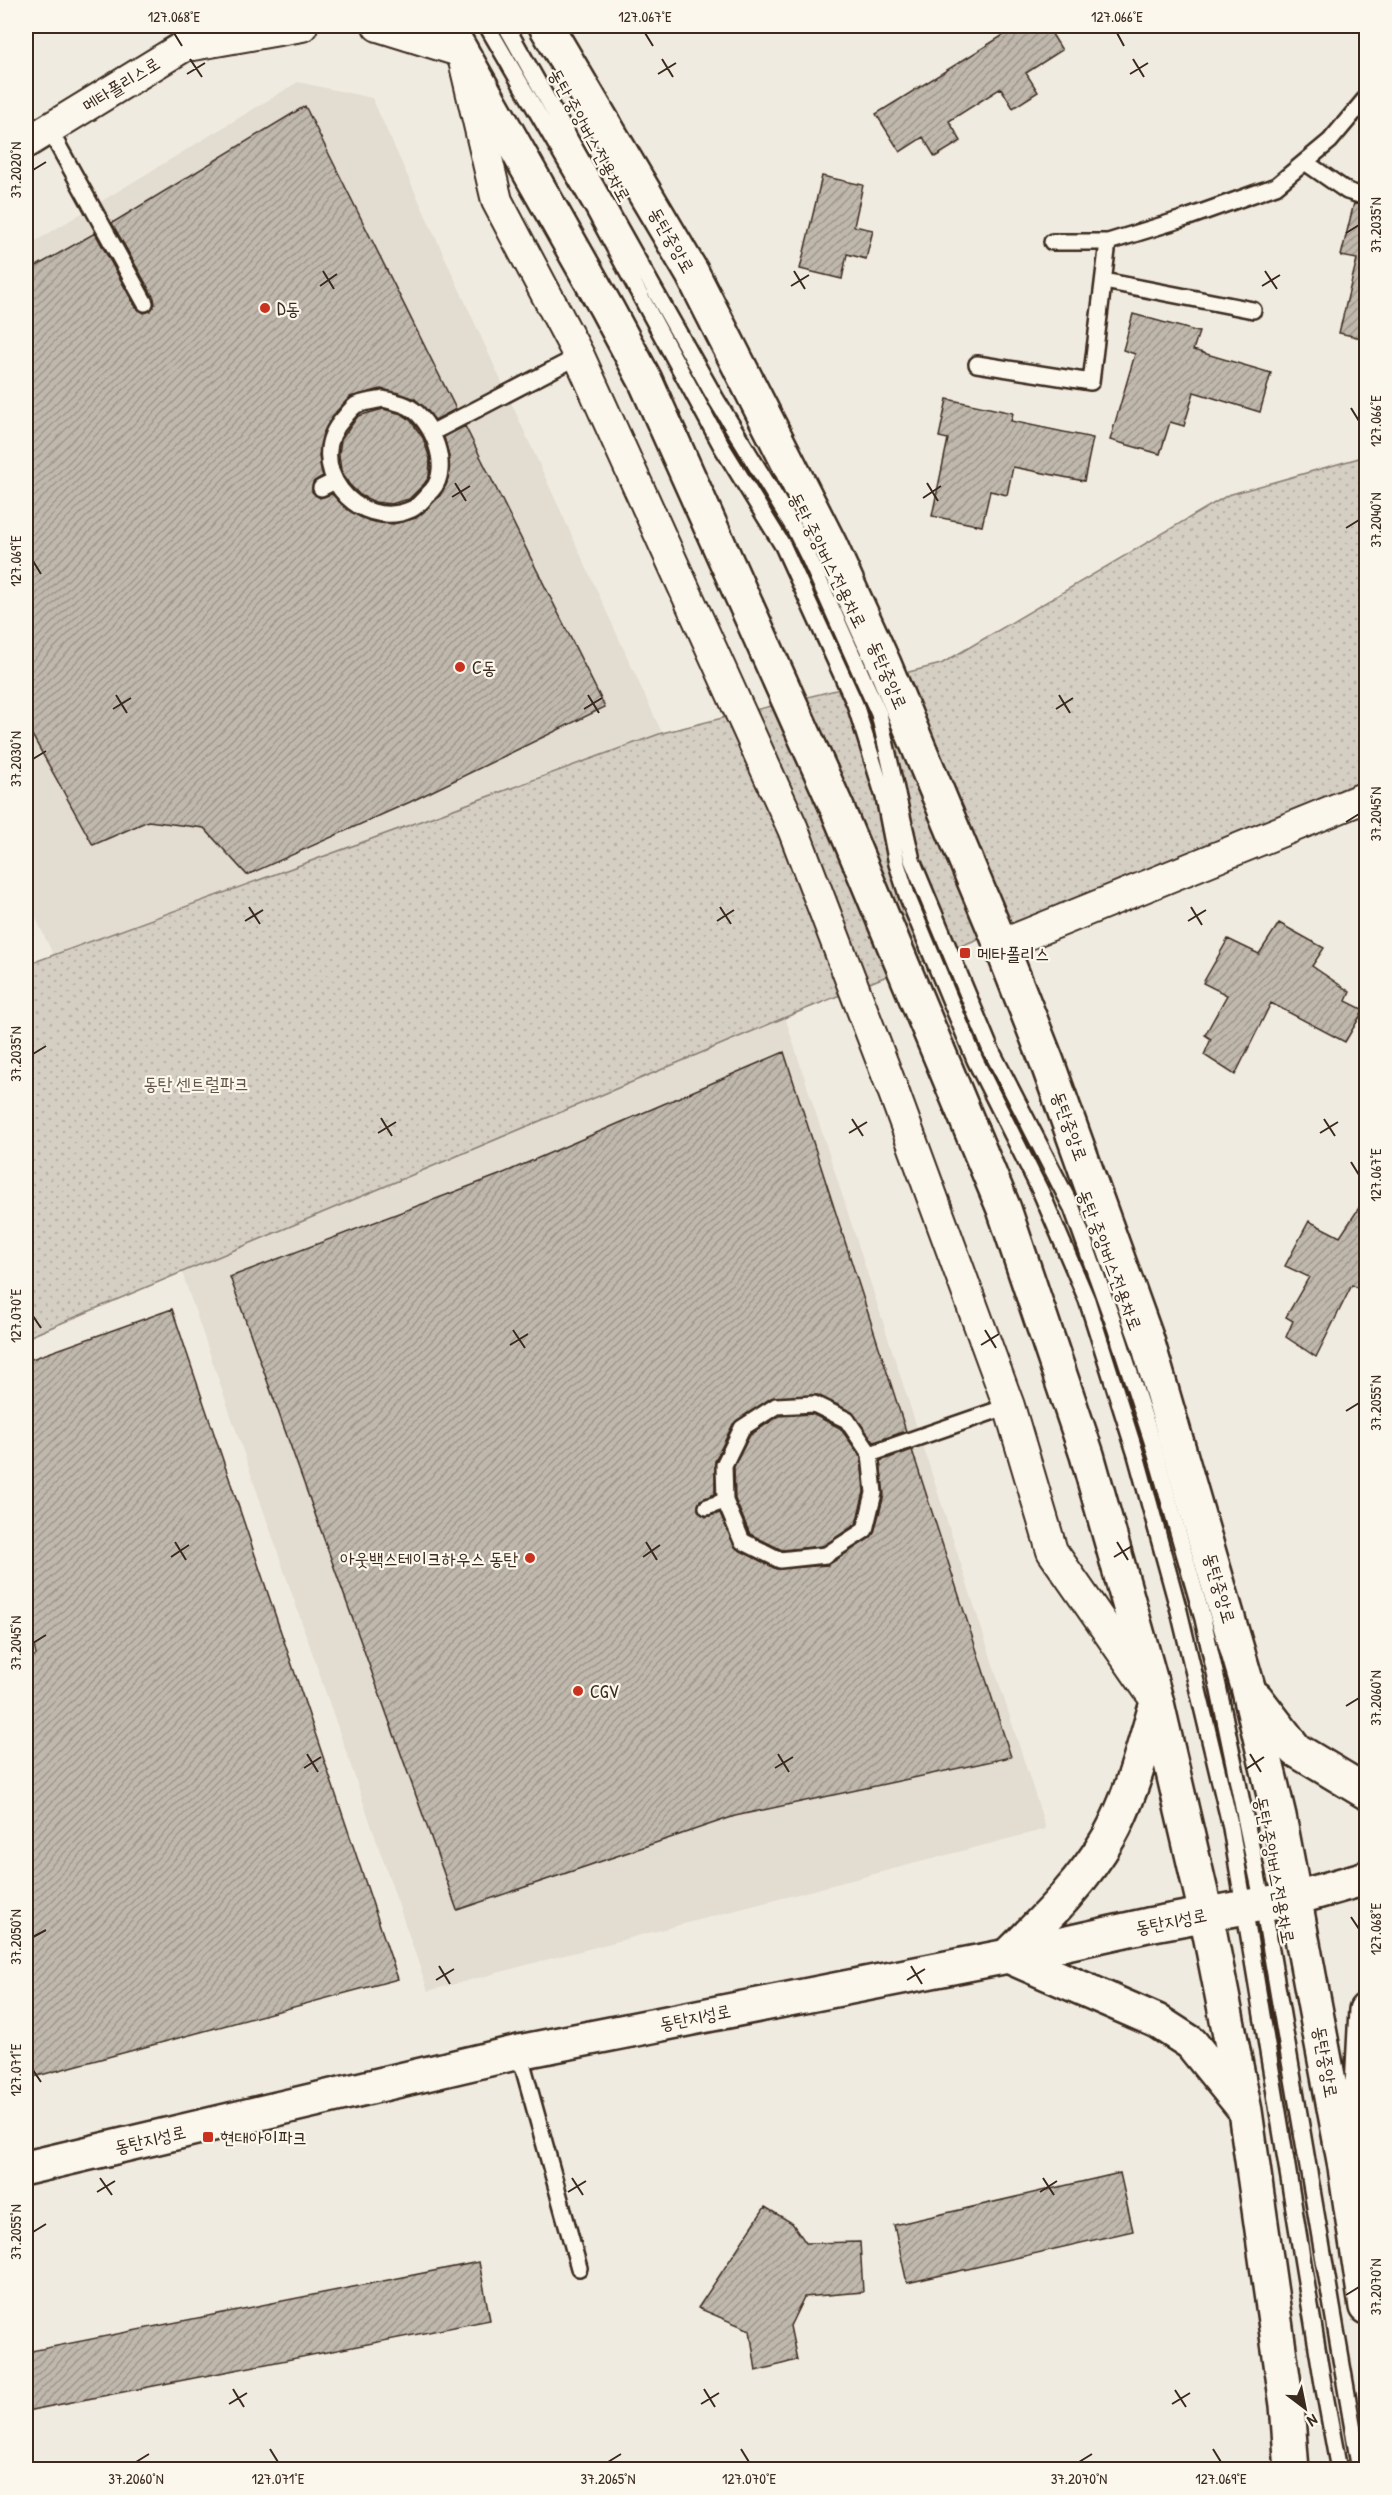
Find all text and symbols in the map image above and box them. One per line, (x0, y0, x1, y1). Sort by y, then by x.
text: 127.068°E (148, 6, 201, 27)
text: 127.067°E (618, 6, 672, 27)
text: 127.066°E (1091, 6, 1143, 27)
street label: 메타폴리스로 (78, 50, 164, 118)
street label: 동탄 중앙버스전용차로 (543, 64, 637, 206)
text: 37.2020°N (5, 142, 26, 198)
text: 37.2035°N (1365, 197, 1386, 253)
street label: 동탄중앙로 (643, 202, 701, 278)
place label: D동 (277, 296, 300, 321)
marker: D동 (258, 301, 272, 315)
text: 127.066°E (1365, 395, 1386, 447)
street label: 동탄 중앙버스전용차로 (783, 488, 873, 632)
text: 37.2040°N (1365, 493, 1386, 547)
text: 127.069°E (5, 535, 26, 587)
street label: 동탄중앙로 (862, 637, 914, 713)
place label: C동 (472, 655, 496, 680)
marker: C동 (453, 660, 467, 674)
text: 37.2030°N (5, 731, 26, 787)
text: 37.2045°N (1365, 787, 1386, 841)
place label: 메타폴리스 (977, 941, 1049, 966)
marker: 메타폴리스 (958, 946, 972, 960)
text: 37.2035°N (5, 1026, 26, 1082)
park label: 동탄 센트럴파크 (143, 1071, 249, 1096)
street label: 동탄중앙로 (1046, 1088, 1094, 1164)
text: 127.067°E (1365, 1148, 1386, 1202)
street label: 동탄 중앙버스전용차로 (1072, 1186, 1148, 1334)
text: 127.070°E (5, 1289, 26, 1343)
text: 37.2055°N (1365, 1375, 1386, 1431)
place label: 아웃백스테이크하우스 동탄 (340, 1546, 519, 1571)
street label: 동탄중앙로 (1198, 1550, 1242, 1626)
marker: 아웃백스테이크하우스 동탄 (523, 1551, 537, 1565)
text: 37.2045°N (5, 1616, 26, 1670)
text: 37.2060°N (1365, 1670, 1386, 1726)
place label: CGV (590, 1679, 620, 1704)
marker: CGV (571, 1684, 585, 1698)
street label: 동탄 중앙버스전용차로 (1249, 1794, 1301, 1946)
street label: 동탄지성로 (1133, 1902, 1209, 1940)
text: 127.068°E (1365, 1902, 1386, 1955)
text: 37.2050°N (5, 1909, 26, 1965)
street label: 동탄지성로 (657, 1998, 733, 2036)
street label: 동탄중앙로 (1307, 2024, 1345, 2100)
text: 127.071°E (5, 2043, 26, 2096)
street label: 동탄지성로 (112, 2119, 188, 2159)
place label: 현대아이파크 (220, 2125, 307, 2150)
marker: 현대아이파크 (201, 2130, 215, 2144)
text: 37.2055°N (5, 2204, 26, 2260)
text: 37.2070°N (1365, 2259, 1386, 2315)
north arrow (1275, 2378, 1335, 2438)
text: N (1303, 2409, 1322, 2433)
text: 37.2060°N (108, 2468, 164, 2489)
text: 127.071°E (252, 2468, 305, 2489)
text: 37.2065°N (581, 2468, 635, 2489)
text: 127.070°E (722, 2468, 776, 2489)
text: 37.2070°N (1051, 2468, 1107, 2489)
text: 127.069°E (1195, 2468, 1247, 2489)

